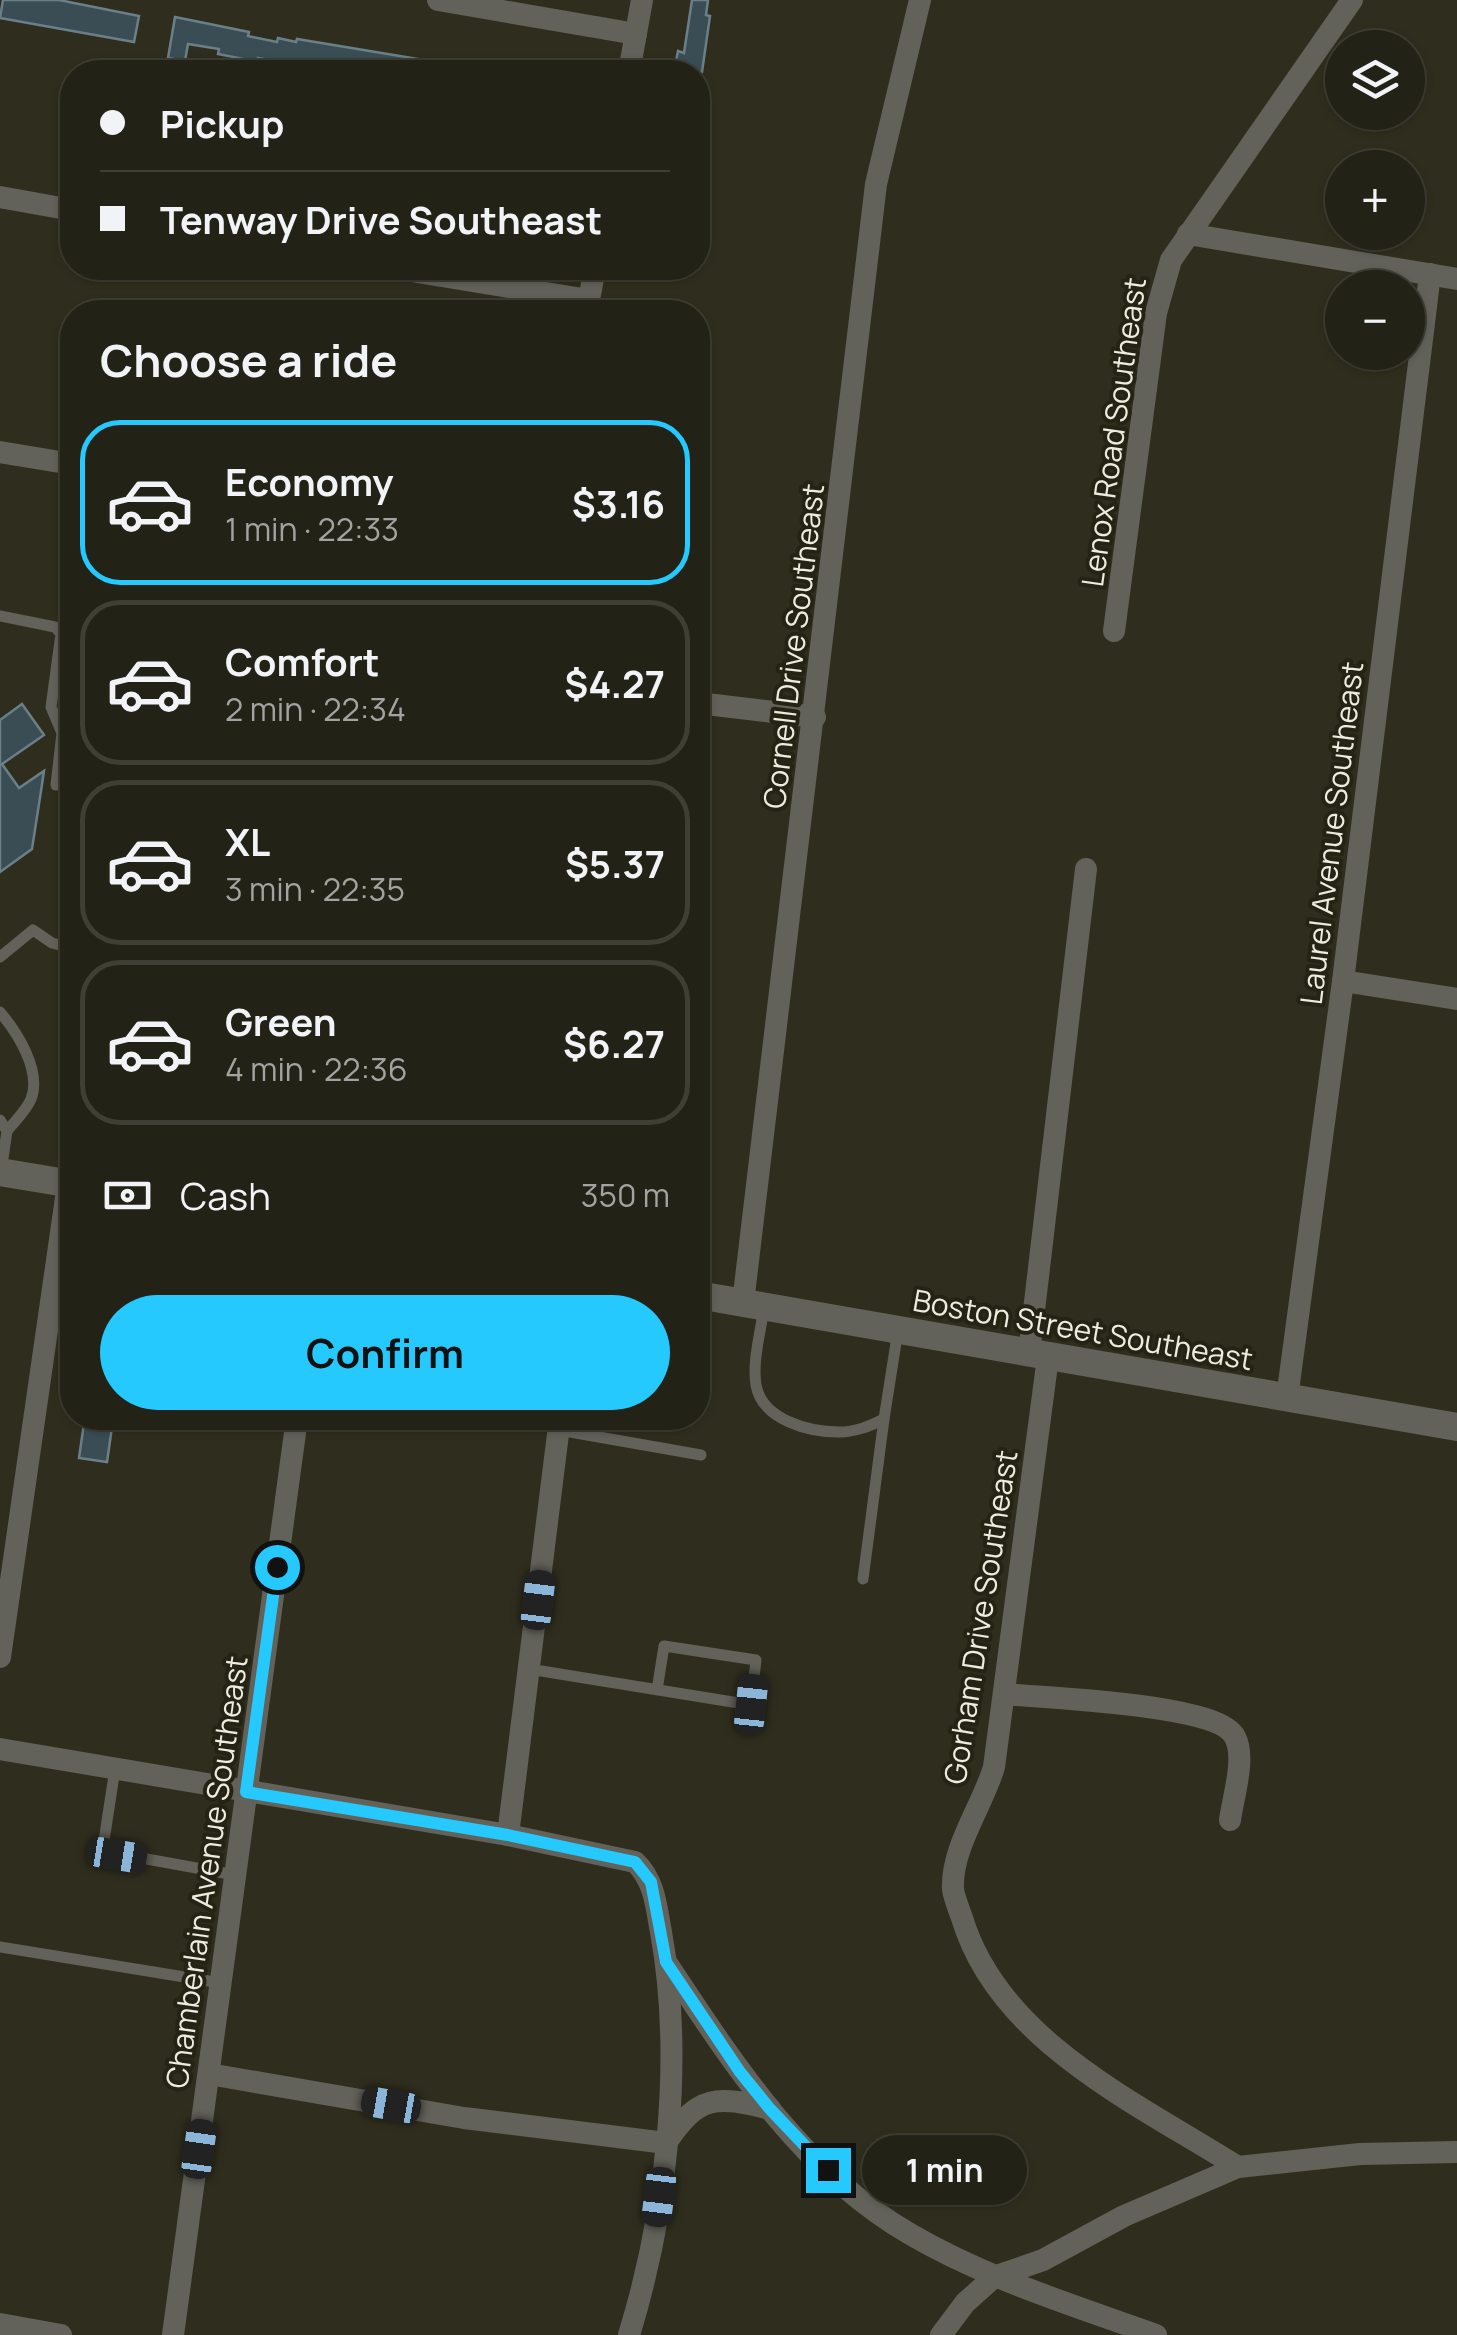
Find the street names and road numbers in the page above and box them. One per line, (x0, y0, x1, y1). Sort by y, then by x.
street label: Lenox Road Southeast (1071, 275, 1155, 589)
street label: Cornell Drive Southeast (753, 481, 833, 811)
street label: Laurel Avenue Southeast (1290, 659, 1372, 1007)
street label: Boston Street Southeast (910, 1279, 1256, 1379)
street label: Gorham Drive Southeast (933, 1447, 1027, 1787)
street label: Chamberlain Avenue Southeast (155, 1653, 257, 2091)

